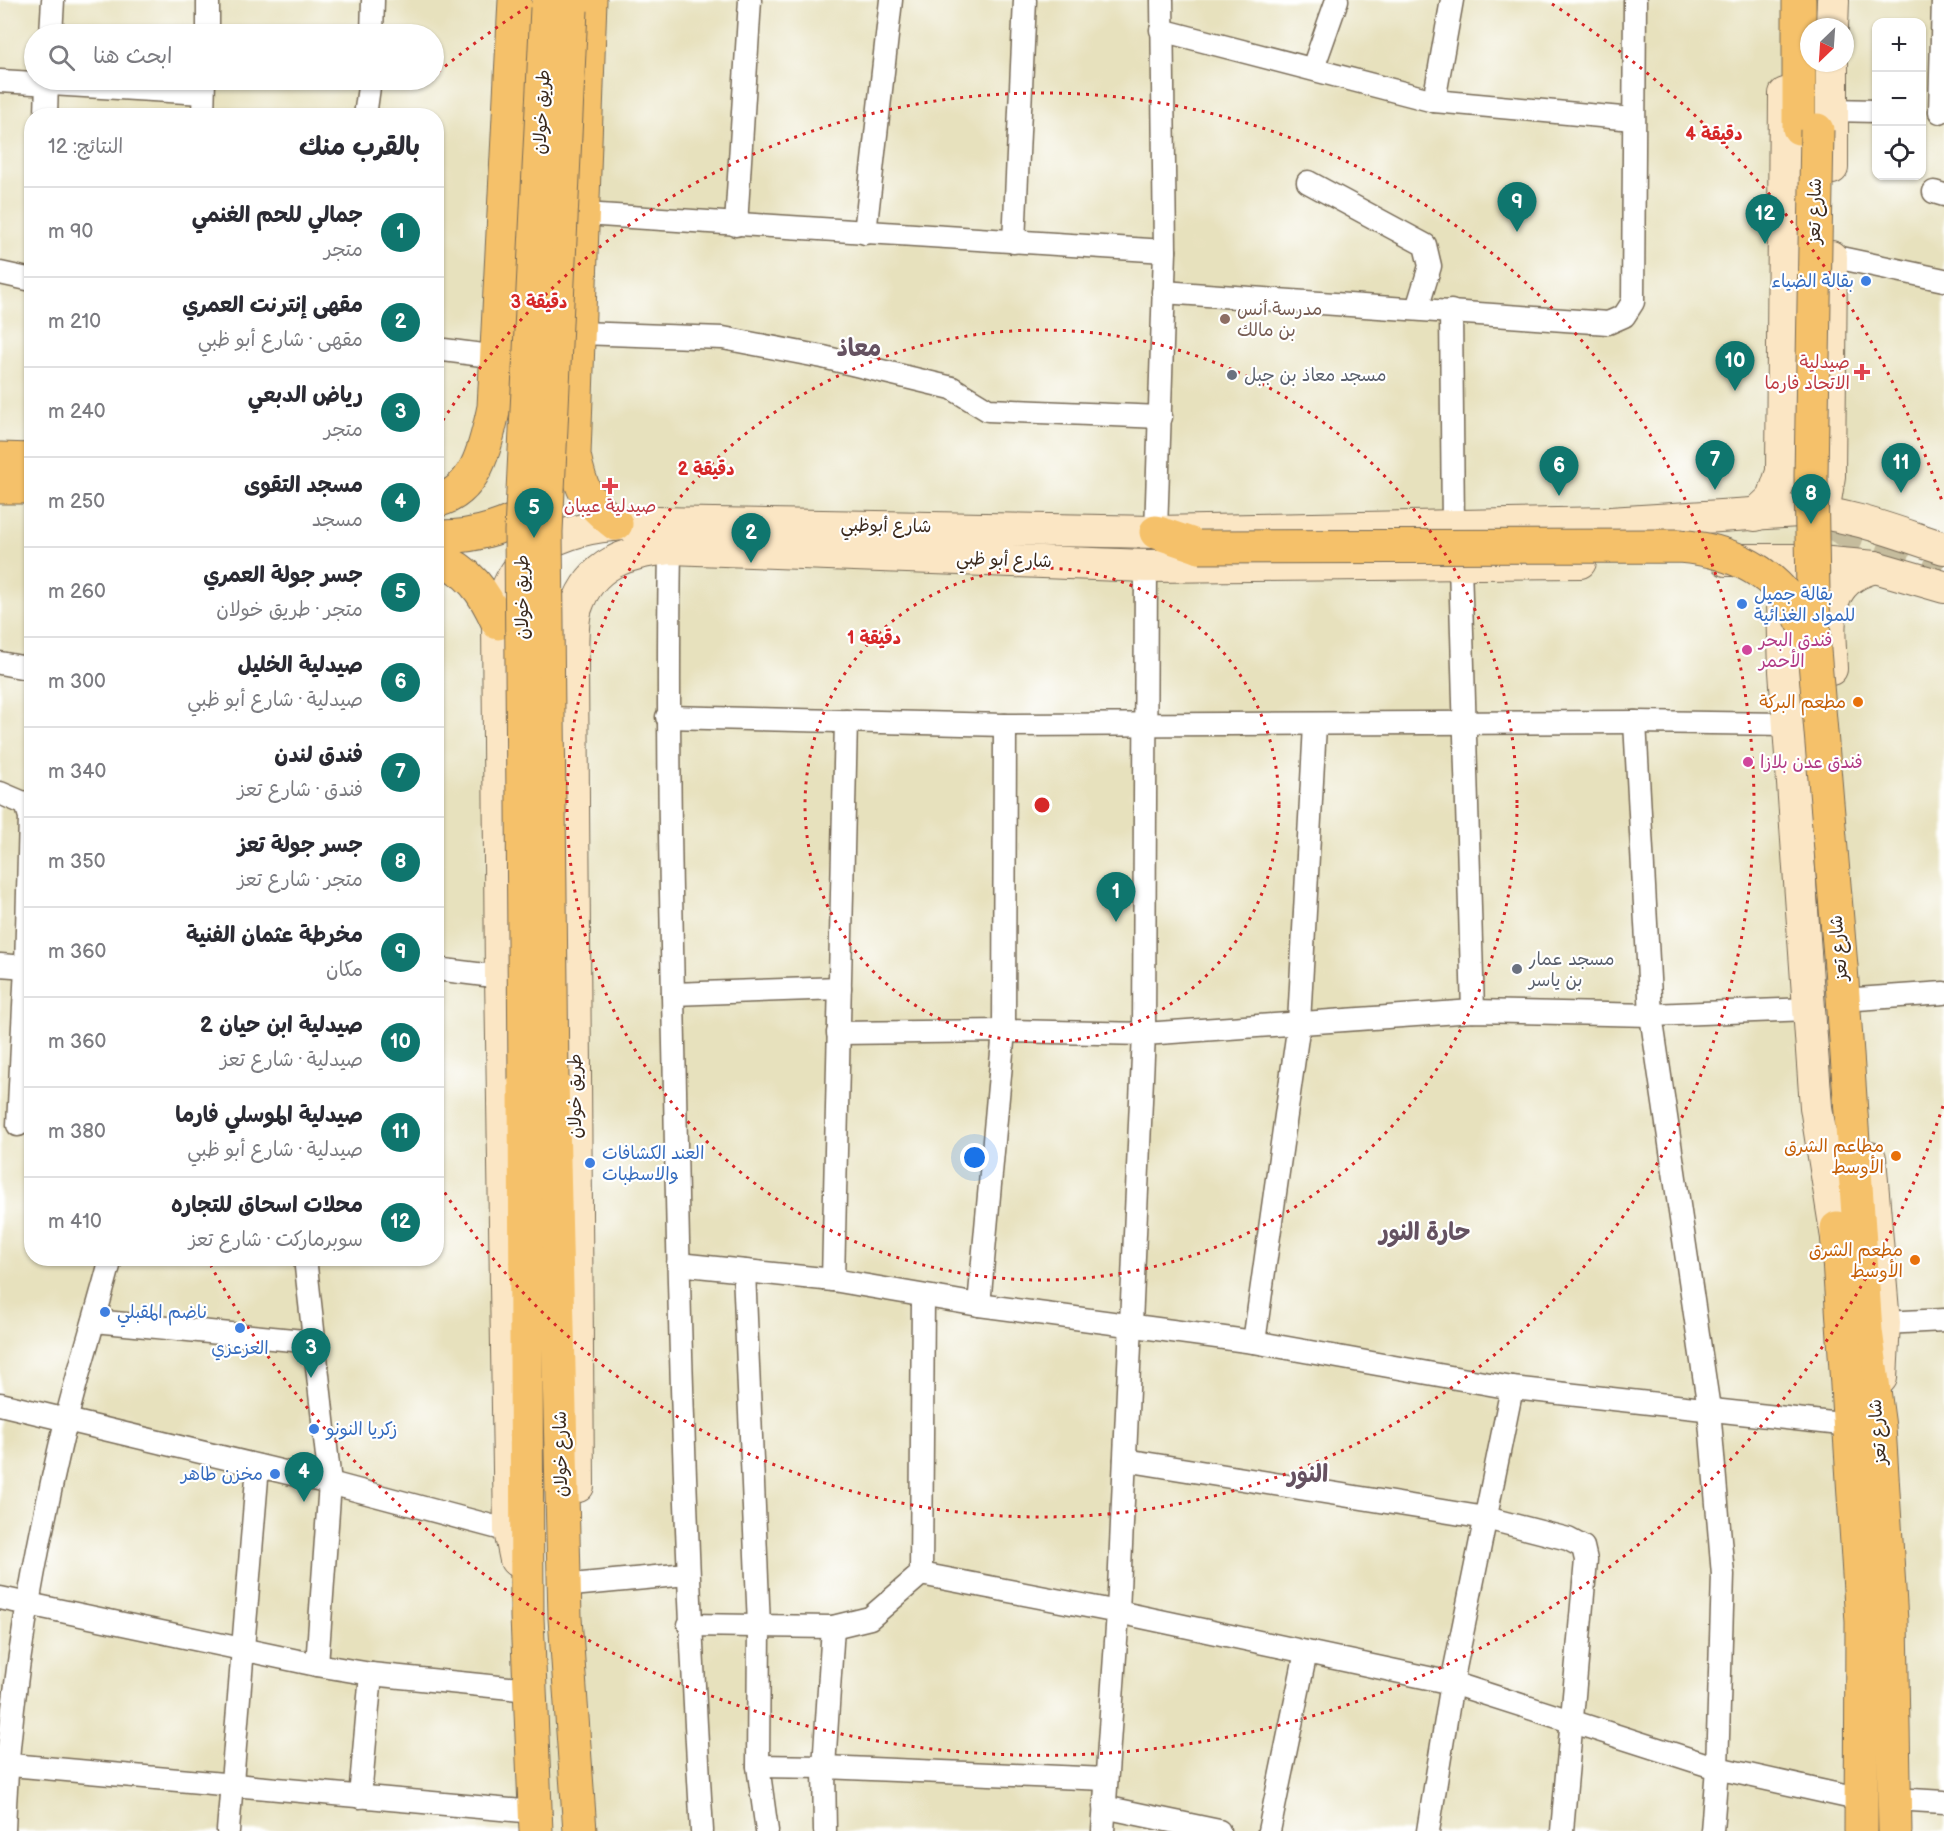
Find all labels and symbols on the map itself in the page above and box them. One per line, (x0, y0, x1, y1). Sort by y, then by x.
north arrow (1800, 18, 1854, 72)
street label: طريق خولان (529, 69, 555, 155)
text: 4 دقيقة (1686, 124, 1743, 145)
street label: شارع تعز (1804, 178, 1827, 246)
pin: 9 (1498, 182, 1537, 232)
pin: 12 (1746, 194, 1784, 244)
place label: بقالة الضياء (1771, 271, 1854, 292)
marker: بقالة الضياء (1859, 274, 1873, 288)
text: 3 دقيقة (511, 292, 567, 313)
place label: مدرسة أنس بن مالك (1237, 299, 1322, 341)
marker: مدرسة أنس بن مالك (1218, 312, 1232, 326)
district label: معاذ (837, 334, 881, 363)
pin: 10 (1716, 342, 1754, 391)
place label: صيدلية الاتحاد فارما (1765, 352, 1850, 394)
place label: مسجد معاذ بن جبل (1244, 365, 1386, 386)
marker: صيدلية الاتحاد فارما (1855, 365, 1869, 379)
marker: مسجد معاذ بن جبل (1225, 368, 1239, 382)
pin: 7 (1696, 440, 1734, 490)
pin: 11 (1882, 444, 1920, 493)
pin: 6 (1540, 446, 1578, 496)
text: 2 دقيقة (677, 459, 735, 480)
pin: 8 (1792, 474, 1830, 524)
marker: صيدلية عيبان (603, 479, 617, 493)
pin: 5 (514, 488, 554, 538)
place label: صيدلية عيبان (564, 496, 656, 517)
pin: 2 (732, 514, 771, 563)
street label: شارع أبوظبي (840, 515, 932, 542)
street label: شارع أبو ظبي (956, 548, 1052, 577)
street label: طريق خولان (512, 554, 533, 640)
place label: بقالة جميل للمواد الغذائية (1754, 584, 1855, 626)
marker: بقالة جميل للمواد الغذائية (1735, 597, 1749, 611)
text: 1 دقيقة (847, 628, 901, 649)
place label: فندق البحر الأحمر (1757, 630, 1833, 672)
marker: فندق البحر الأحمر (1740, 643, 1754, 657)
place label: مطعم البركة (1759, 692, 1846, 716)
marker: مطعم البركة (1851, 695, 1865, 709)
place label: فندق عدن بلازا (1760, 752, 1863, 773)
marker: فندق عدن بلازا (1741, 755, 1755, 769)
centre of rings (1032, 795, 1052, 815)
pin: 1 (1096, 872, 1136, 922)
street label: شارع تعز (1826, 914, 1854, 984)
place label: مسجد عمار بن ياسر (1527, 949, 1614, 991)
marker: مسجد عمار بن ياسر (1510, 962, 1524, 976)
street label: طريق خولان (565, 1053, 586, 1139)
place label: مطاعم الشرق الأوسط (1784, 1136, 1884, 1178)
place label: العند الكشافات والاسطبات (602, 1143, 704, 1185)
your location (960, 1143, 989, 1172)
marker: مطاعم الشرق الأوسط (1889, 1149, 1903, 1163)
marker: العند الكشافات والاسطبات (583, 1156, 597, 1170)
district label: حارة النور (1377, 1218, 1471, 1248)
place label: مطعم الشرق الأوسط (1809, 1240, 1903, 1282)
marker: مطعم الشرق الأوسط (1908, 1253, 1922, 1267)
place label: ناضم المقبلي (117, 1302, 207, 1328)
marker: ناضم المقبلي (98, 1305, 112, 1319)
marker: العزعزي (233, 1321, 247, 1335)
pin: 3 (292, 1328, 330, 1378)
place label: العزعزي (211, 1338, 269, 1361)
street label: شارع تعز (1865, 1398, 1893, 1468)
street label: شارع خولان (550, 1411, 573, 1497)
place label: زكريا النونو (325, 1419, 397, 1440)
marker: زكريا النونو (307, 1422, 321, 1436)
pin: 4 (284, 1452, 324, 1502)
district label: النور (1286, 1460, 1328, 1490)
place label: مخزن طاهر (179, 1464, 263, 1485)
marker: مخزن طاهر (268, 1467, 282, 1481)

